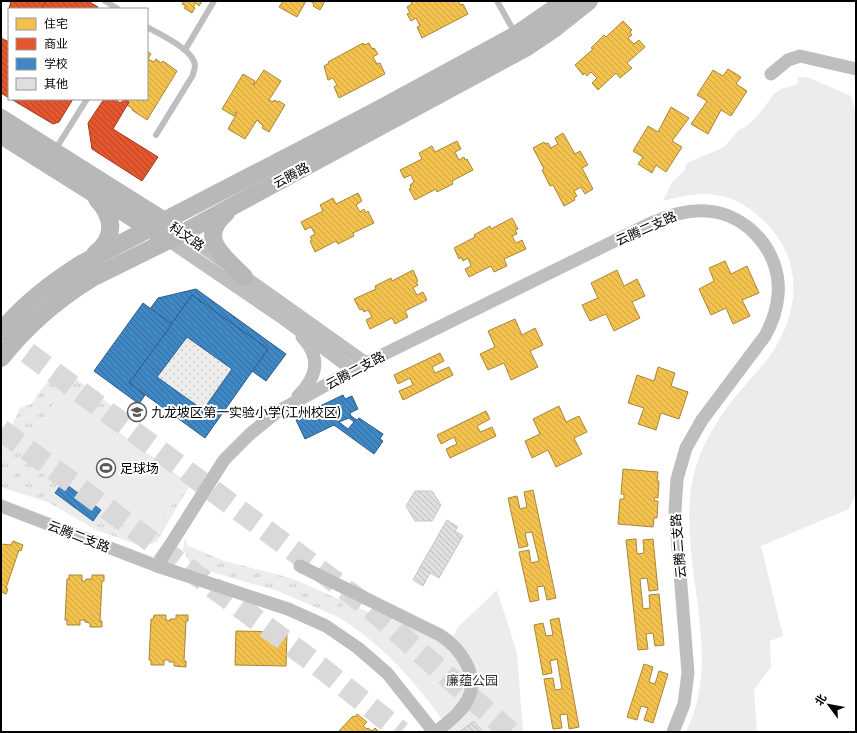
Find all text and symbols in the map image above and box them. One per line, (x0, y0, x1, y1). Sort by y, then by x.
legend (8, 8, 148, 100)
text: 住宅 (44, 16, 68, 31)
text: 商业 (44, 36, 68, 51)
text: 学校 (44, 56, 68, 71)
text: 其他 (44, 76, 68, 91)
street label: 云腾路 (270, 159, 312, 191)
street label: 云腾二支路 (613, 207, 679, 249)
street label: 科文路 (166, 218, 208, 254)
street label: 云腾二支路 (323, 348, 387, 392)
school or university icon: 九龙坡区第一实验小学(江州校区) (126, 401, 148, 423)
place label: 九龙坡区第一实验小学(江州校区) (151, 404, 341, 420)
sports icon: 足球场 (95, 457, 117, 479)
place label: 足球场 (120, 460, 159, 476)
street label: 云腾二支路 (667, 513, 689, 579)
street label: 云腾二支路 (46, 517, 112, 555)
park label: 廉蕴公园 (446, 672, 498, 688)
north arrow (809, 685, 849, 725)
text: 北 (812, 691, 829, 708)

